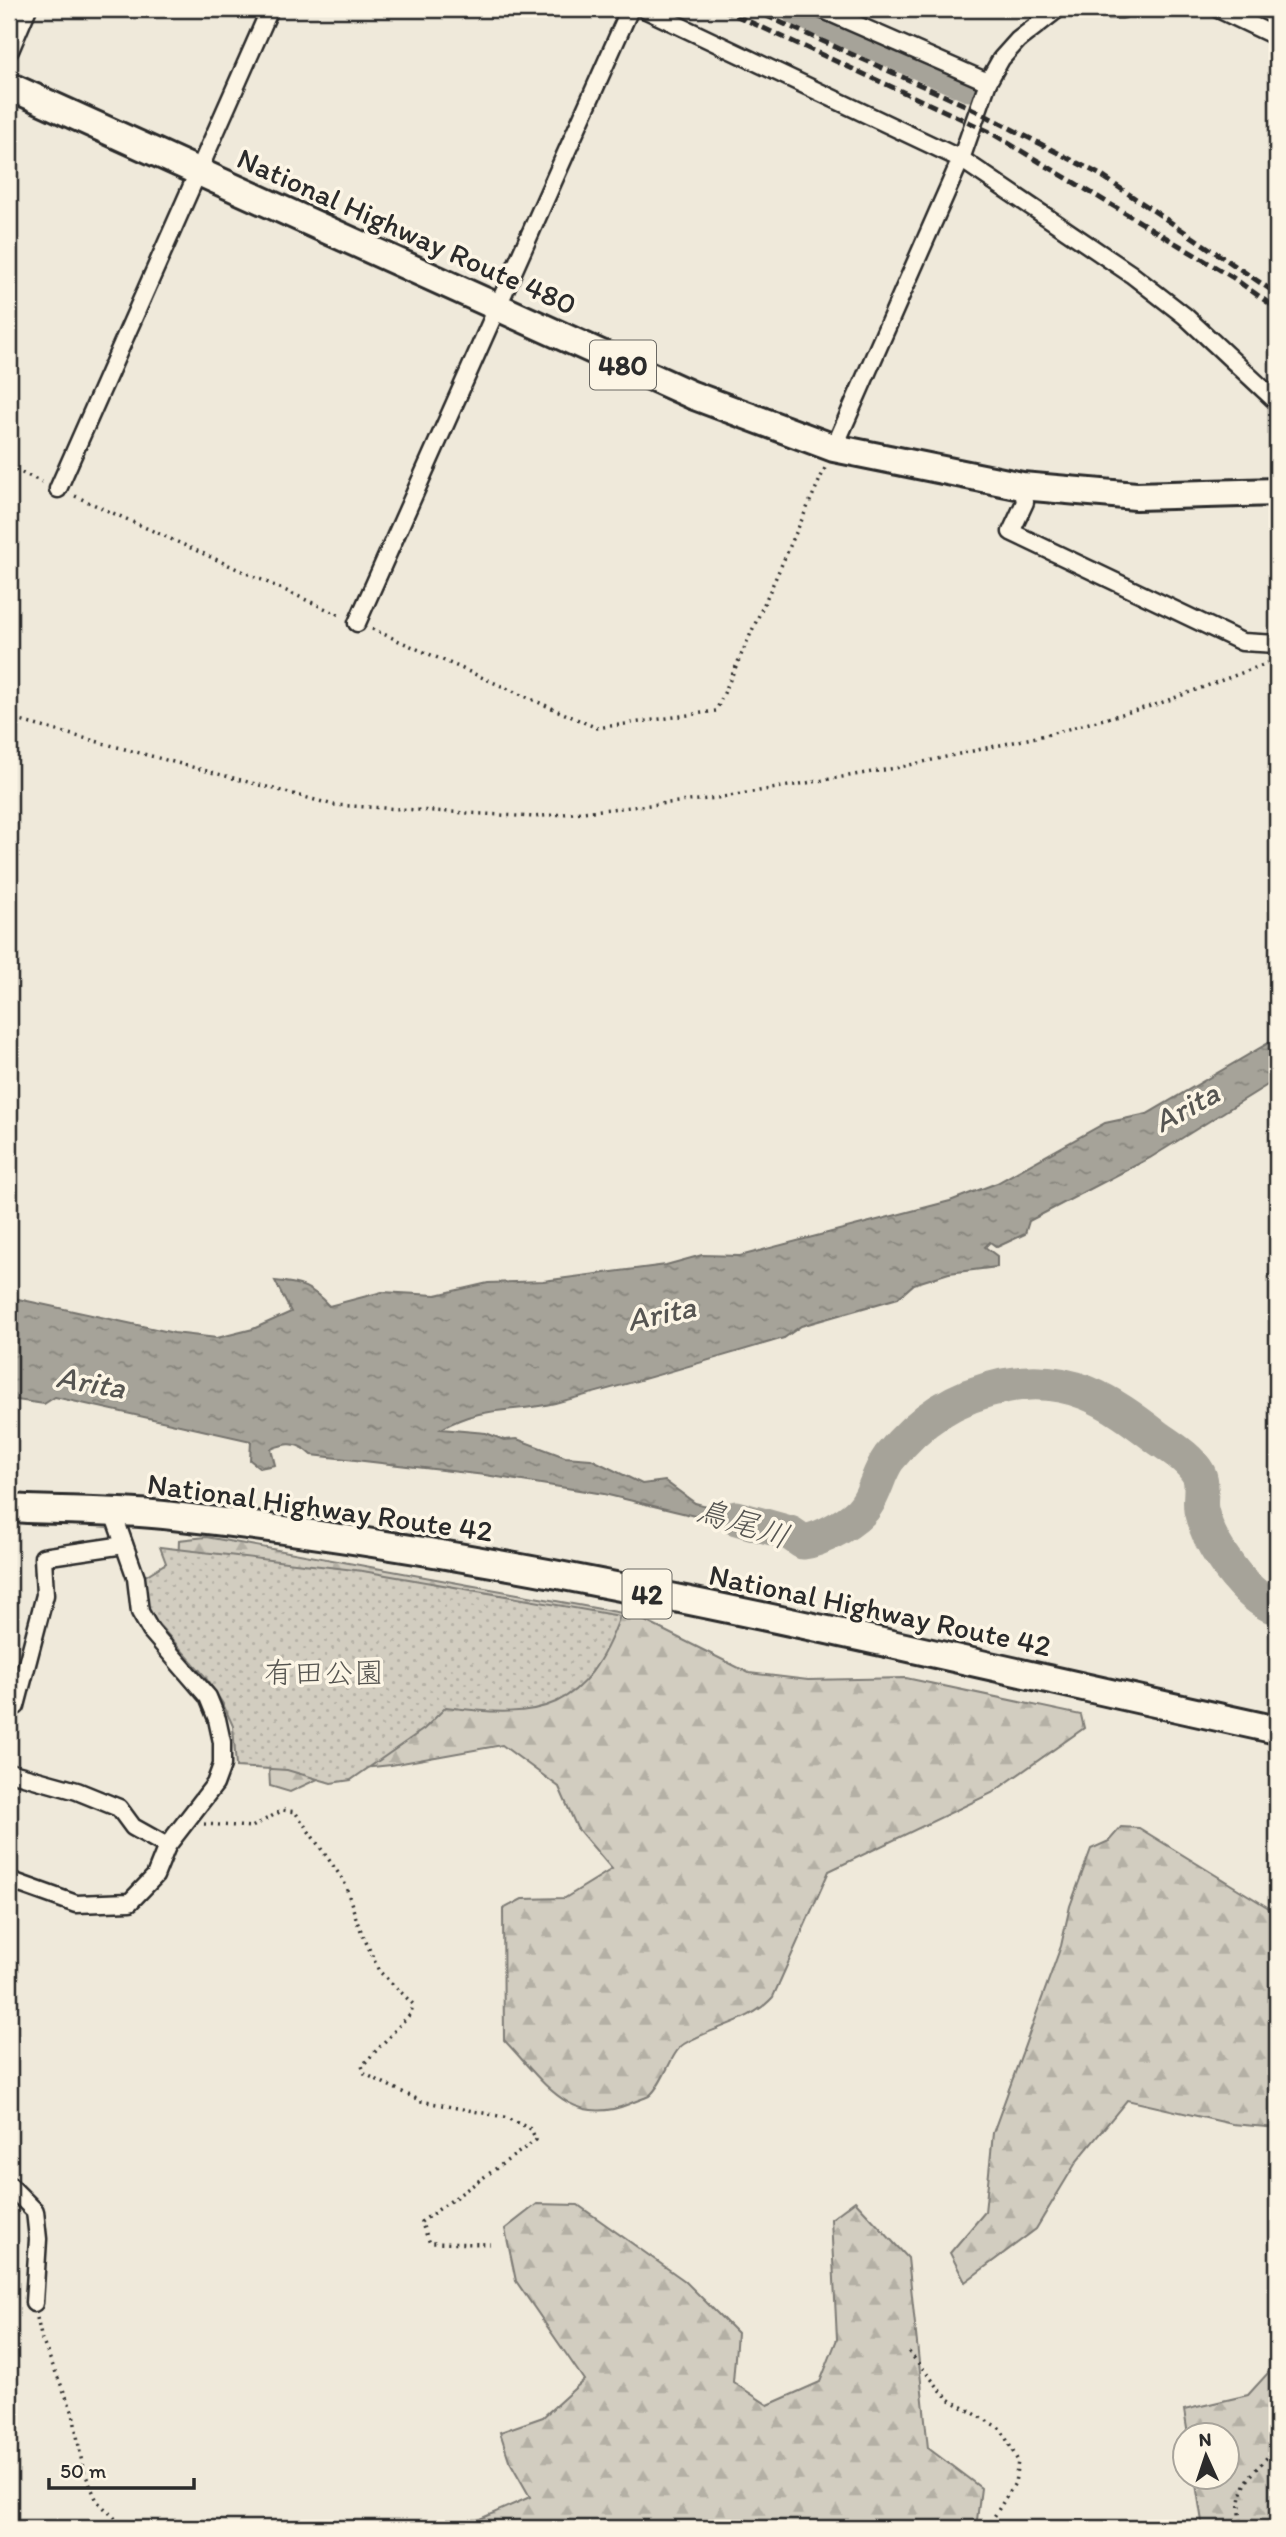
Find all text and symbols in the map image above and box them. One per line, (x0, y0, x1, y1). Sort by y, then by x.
street label: National Highway Route 480 (231, 139, 583, 323)
road number: 480 (590, 340, 656, 390)
water label: Arita (1147, 1073, 1227, 1140)
water label: Arita (623, 1287, 700, 1339)
water label: Arita (54, 1357, 130, 1407)
street label: National Highway Route 42 (145, 1464, 495, 1550)
water label: 鳥尾川 (691, 1490, 795, 1556)
street label: National Highway Route 42 (706, 1556, 1055, 1664)
road number: 42 (622, 1570, 672, 1618)
park label: 有田公園 (264, 1654, 384, 1691)
north arrow (1170, 2422, 1240, 2492)
text: N (1198, 2428, 1212, 2451)
scale bar (49, 2446, 194, 2490)
text: 50 m (60, 2458, 107, 2483)

